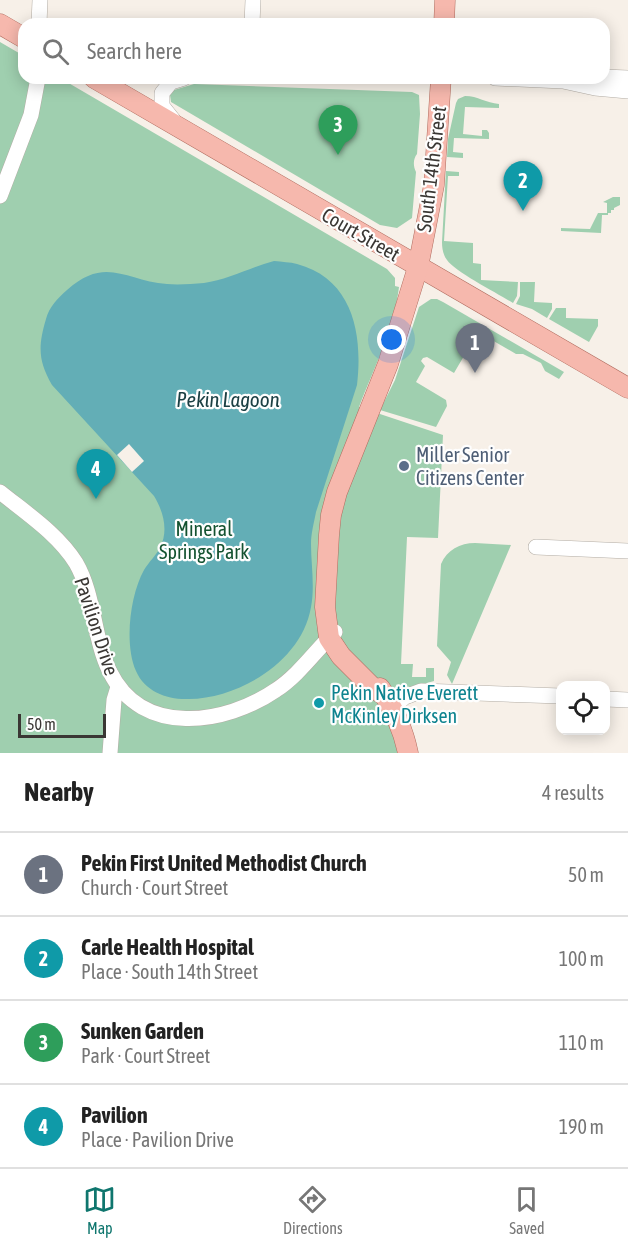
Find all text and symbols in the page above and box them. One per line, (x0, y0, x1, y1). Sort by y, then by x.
search box (18, 18, 610, 84)
icon: search (39, 35, 72, 68)
text: Search here (87, 38, 182, 64)
street label: South 14th Street (412, 105, 450, 233)
pin: 3 (318, 106, 358, 155)
pin: 2 (504, 162, 542, 211)
street label: Court Street (318, 203, 404, 266)
pin: 1 (456, 324, 494, 373)
your location (377, 325, 406, 354)
water label: Pekin Lagoon (176, 387, 280, 411)
place label: Miller Senior Citizens Center (416, 443, 525, 489)
pin: 4 (76, 450, 116, 499)
marker: Miller Senior Citizens Center (397, 459, 411, 473)
park label: Mineral Springs Park (159, 517, 249, 563)
street label: Pavilion Drive (70, 574, 124, 678)
place label: Pekin Native Everett McKinley Dirksen (331, 681, 479, 727)
map controls (556, 681, 610, 735)
button: locate (556, 681, 610, 735)
marker: Pekin Native Everett McKinley Dirksen (312, 696, 326, 710)
scale bar (18, 711, 106, 738)
text: 50 m (27, 715, 56, 733)
text: Nearby (24, 777, 94, 807)
text: 4 results (542, 781, 604, 804)
text: Pekin First United Methodist Church (81, 850, 367, 876)
text: 1 (39, 863, 48, 886)
text: 50 m (568, 863, 604, 886)
text: Church · Court Street (81, 876, 228, 899)
text: Carle Health Hospital (81, 934, 254, 960)
text: 2 (39, 947, 48, 970)
text: 100 m (559, 947, 604, 970)
text: Place · South 14th Street (81, 960, 258, 983)
text: Sunken Garden (81, 1018, 204, 1044)
text: 3 (39, 1031, 48, 1054)
text: 110 m (559, 1031, 604, 1054)
text: Park · Court Street (81, 1044, 210, 1067)
text: Pavilion (81, 1102, 148, 1128)
text: 4 (39, 1115, 48, 1138)
text: 190 m (559, 1115, 604, 1138)
text: Place · Pavilion Drive (81, 1128, 234, 1151)
tab: Map (83, 1183, 116, 1237)
tab: Directions (283, 1183, 343, 1237)
tab: Saved (509, 1183, 545, 1237)

